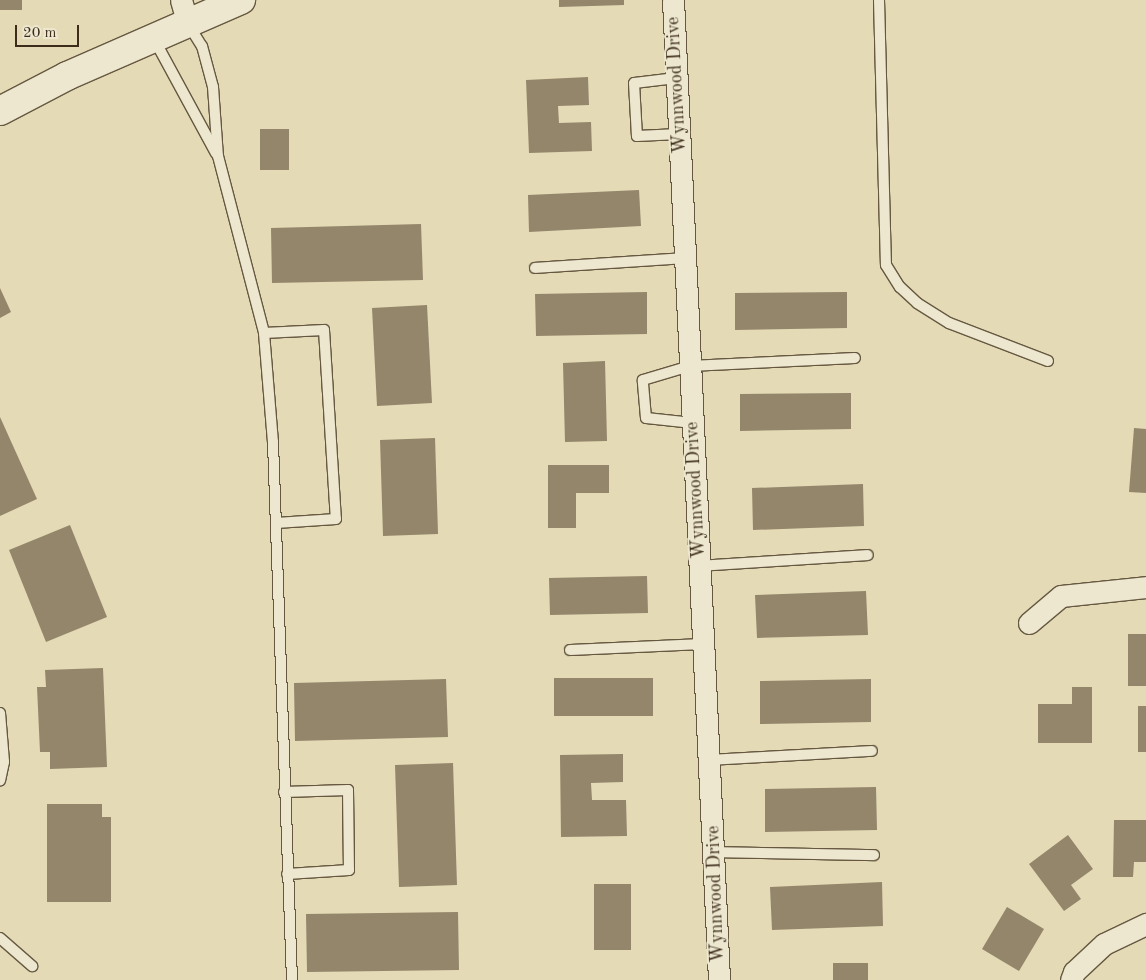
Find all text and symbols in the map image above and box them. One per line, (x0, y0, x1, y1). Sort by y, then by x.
scale bar (18, 15, 81, 47)
street label: Wynnwood Drive (663, 16, 691, 154)
text: 20 m (23, 26, 57, 41)
street label: Wynnwood Drive (682, 421, 710, 559)
street label: Wynnwood Drive (703, 825, 729, 963)

